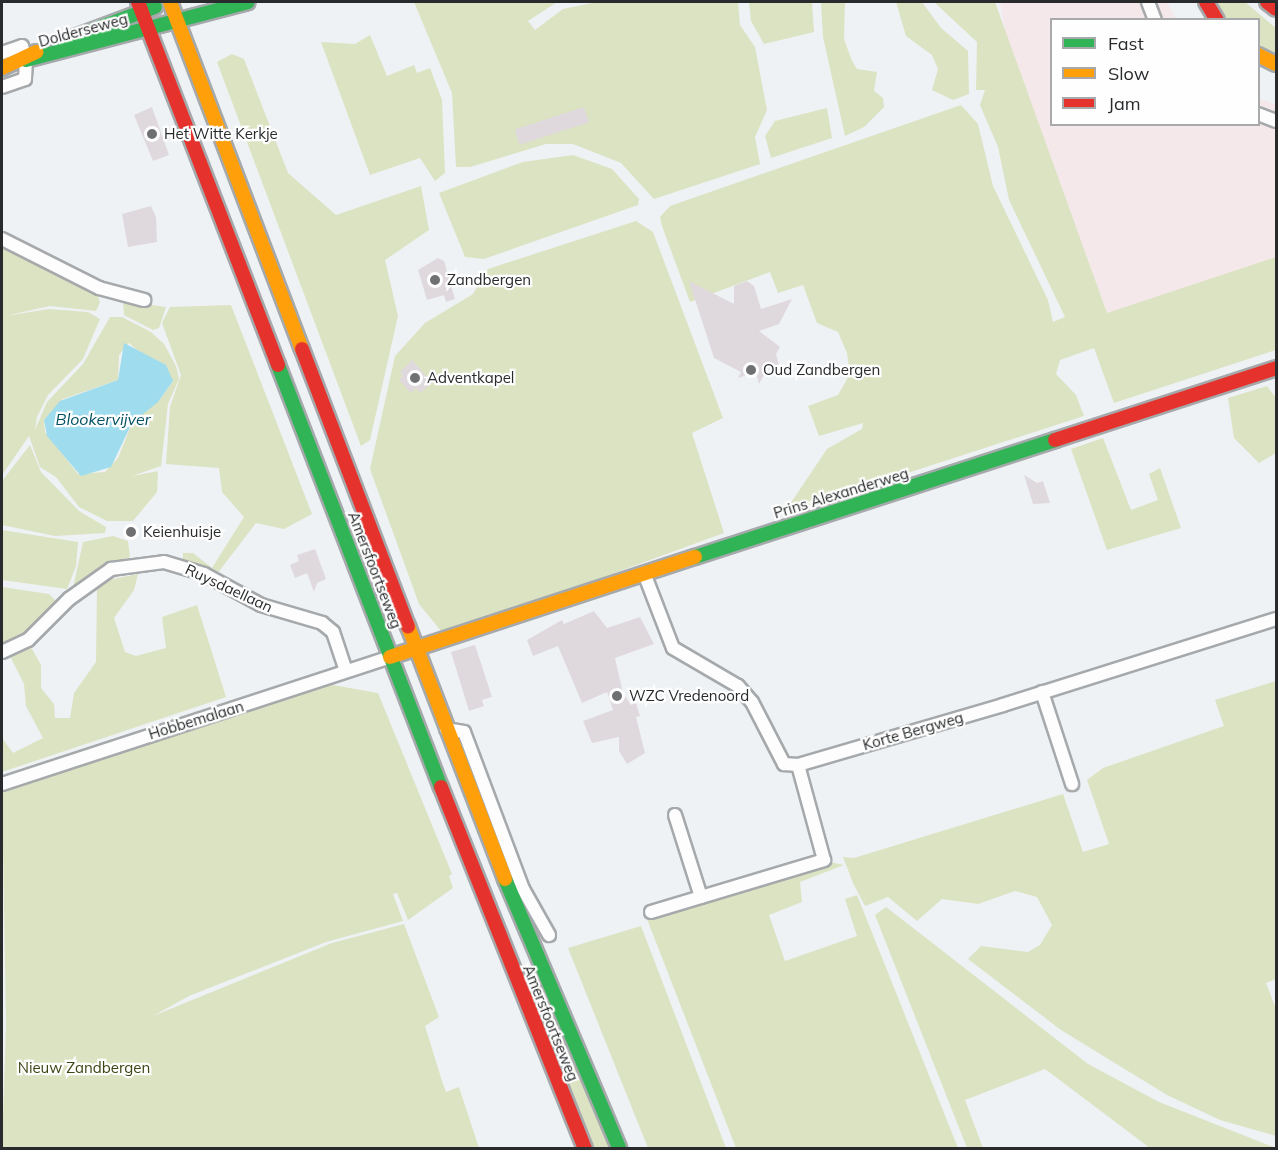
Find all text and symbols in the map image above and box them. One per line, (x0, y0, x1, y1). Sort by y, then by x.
street label: Dolderseweg (36, 9, 130, 51)
legend (1050, 18, 1260, 126)
text: Fast (1108, 32, 1144, 55)
text: Slow (1108, 62, 1149, 85)
text: Jam (1108, 92, 1141, 115)
place label: Het Witte Kerkje (164, 125, 278, 143)
marker: Het Witte Kerkje (145, 127, 159, 141)
place label: Zandbergen (447, 271, 531, 289)
marker: Zandbergen (428, 273, 442, 287)
place label: Oud Zandbergen (763, 361, 880, 379)
marker: Oud Zandbergen (744, 363, 758, 377)
place label: Adventkapel (427, 369, 514, 387)
marker: Adventkapel (408, 371, 422, 385)
water label: Blookervijver (56, 409, 150, 429)
street label: Prins Alexanderweg (771, 464, 911, 522)
street label: Amersfoortseweg (344, 509, 406, 631)
place label: Keienhuisje (143, 523, 221, 541)
marker: Keienhuisje (124, 525, 138, 539)
street label: Ruysdaellaan (182, 560, 276, 616)
place label: WZC Vredenoord (629, 687, 749, 705)
marker: WZC Vredenoord (610, 689, 624, 703)
street label: Hobbemalaan (146, 697, 246, 743)
street label: Korte Bergweg (861, 708, 965, 754)
street label: Amersfoortseweg (519, 962, 583, 1084)
park label: Nieuw Zandbergen (18, 1059, 150, 1077)

